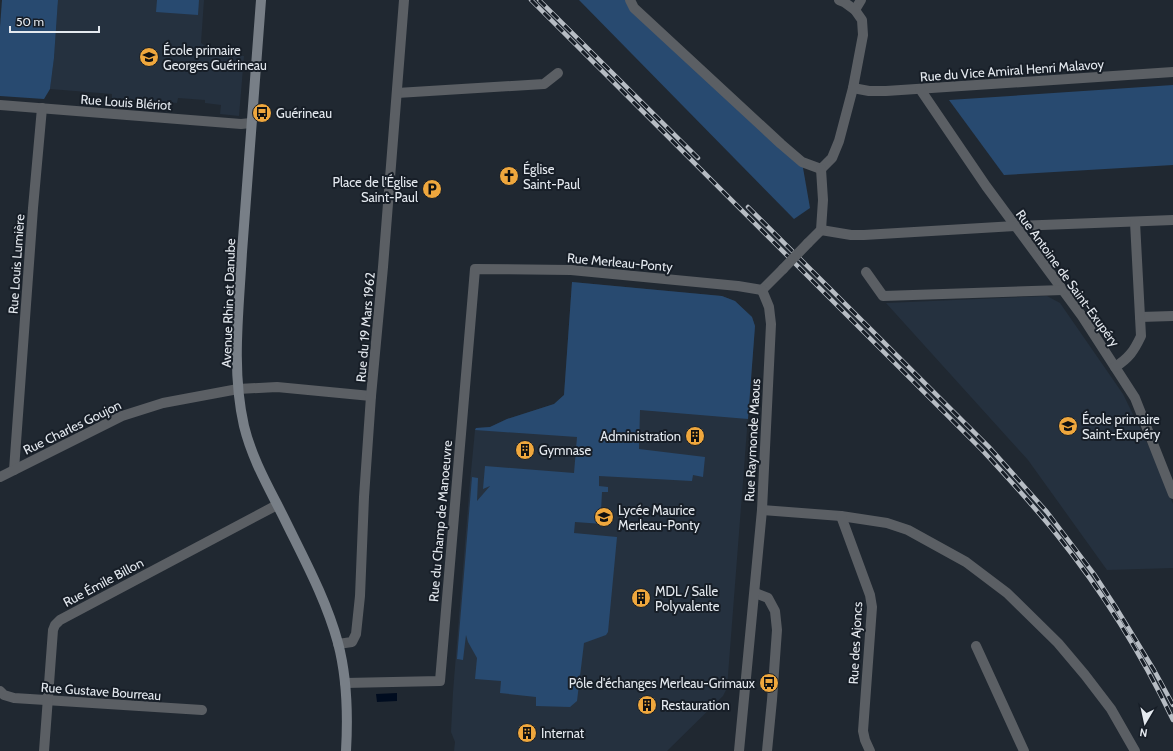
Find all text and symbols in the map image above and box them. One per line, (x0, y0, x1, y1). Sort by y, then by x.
scale bar (10, 8, 99, 34)
text: 50 m (16, 14, 44, 29)
place label: École primaire Georges Guérineau (163, 41, 267, 73)
school or university icon: École primaire Georges Guérineau (138, 46, 160, 68)
street label: Rue du Vice Amiral Henri Malavoy (919, 56, 1105, 84)
street label: Rue Louis Blériot (80, 91, 173, 113)
bus stop icon: Guérineau (251, 102, 273, 124)
place label: Guérineau (276, 105, 332, 121)
place label: Église Saint-Paul (523, 160, 580, 192)
church icon: Église Saint-Paul (498, 165, 520, 187)
place label: Place de l'Église Saint-Paul (333, 173, 418, 205)
parking icon: Place de l'Église Saint-Paul (421, 178, 443, 200)
street label: Rue Antoine de Saint-Exupéry (1013, 206, 1123, 350)
street label: Rue Louis Lumière (5, 213, 27, 315)
street label: Avenue Rhin et Danube (218, 238, 238, 368)
street label: Rue Merleau-Ponty (567, 249, 674, 275)
street label: Rue du 19 Mars 1962 (352, 271, 378, 383)
street label: Rue Raymonde Maous (741, 378, 763, 502)
street label: Rue Charles Goujon (20, 396, 124, 459)
place label: École primaire Saint-Exupéry (1082, 410, 1161, 442)
school or university icon: École primaire Saint-Exupéry (1057, 415, 1079, 437)
building icon: Administration (684, 425, 706, 447)
place label: Administration (600, 428, 681, 444)
street label: Rue du Champ de Manoeuvre (425, 439, 455, 603)
building icon: Gymnase (514, 439, 536, 461)
place label: Gymnase (539, 442, 591, 458)
place label: Lycée Maurice Merleau-Ponty (618, 502, 700, 533)
school or university icon: Lycée Maurice Merleau-Ponty (593, 506, 615, 528)
street label: Rue Émile Billon (60, 553, 146, 610)
place label: MDL / Salle Polyvalente (655, 583, 720, 614)
building icon: MDL / Salle Polyvalente (630, 587, 652, 609)
street label: Rue des Ajoncs (845, 601, 866, 685)
bus stop icon: Pôle d'échanges Merleau-Grimaux (758, 672, 780, 694)
place label: Pôle d'échanges Merleau-Grimaux (569, 675, 756, 691)
street label: Rue Gustave Bourreau (40, 679, 162, 703)
building icon: Restauration (636, 694, 658, 716)
place label: Restauration (661, 697, 730, 713)
north arrow (1125, 703, 1165, 743)
building icon: Internat (516, 722, 538, 744)
place label: Internat (541, 725, 585, 741)
text: N (1138, 725, 1148, 740)

